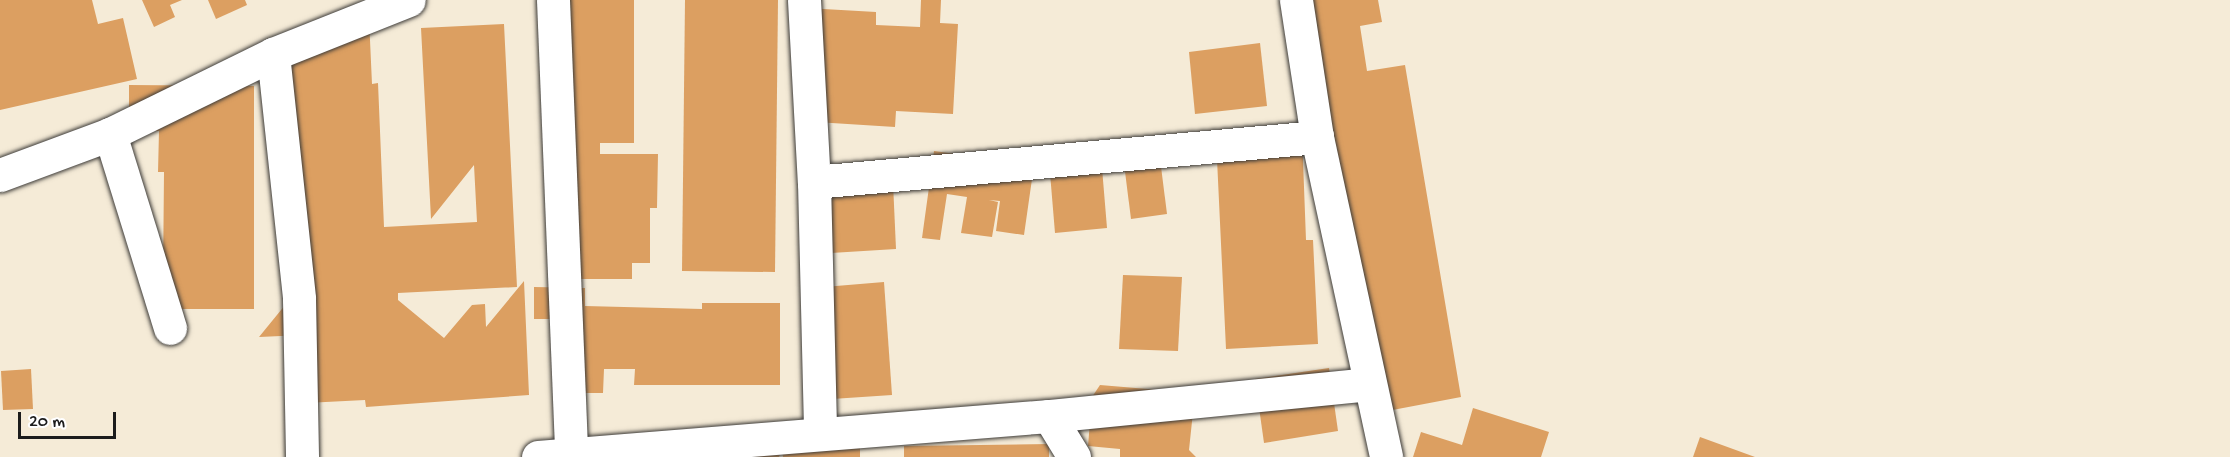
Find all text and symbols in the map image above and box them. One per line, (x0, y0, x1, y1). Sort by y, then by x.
scale bar (21, 400, 118, 438)
text: 20 m (29, 412, 65, 433)

